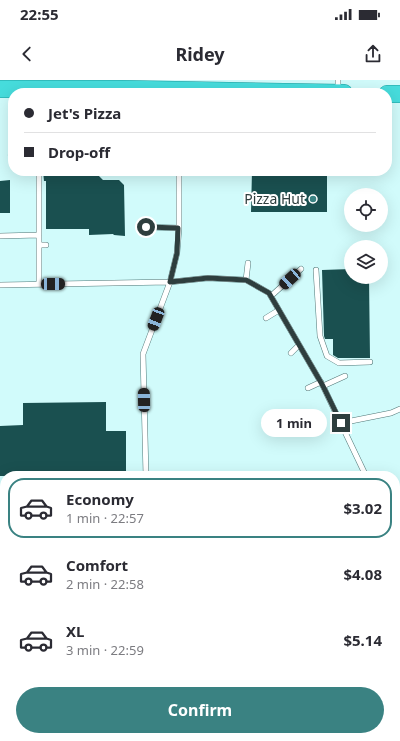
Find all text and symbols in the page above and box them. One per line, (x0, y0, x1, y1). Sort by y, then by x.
text: 22:55 (20, 4, 59, 24)
text: Ridey (175, 42, 225, 66)
icon: back (16, 43, 38, 65)
icon: share (362, 43, 384, 65)
text: Jet's Pizza (48, 103, 121, 123)
text: Drop-off (48, 142, 110, 162)
map controls (344, 188, 388, 284)
button: locate (344, 188, 388, 232)
place label: Pizza Hut (244, 189, 305, 208)
marker: Pizza Hut (308, 194, 318, 204)
route start (137, 218, 155, 236)
button: layers (344, 240, 388, 284)
car (277, 267, 303, 291)
car (41, 278, 65, 290)
car (146, 306, 166, 332)
car (138, 388, 150, 412)
callout: 1 min (261, 409, 327, 437)
text: 1 min (276, 414, 312, 432)
route end (332, 414, 350, 432)
text: Economy (66, 489, 134, 509)
icon: car (18, 490, 54, 526)
text: $3.02 (343, 498, 382, 518)
text: 1 min · 22:57 (66, 509, 144, 527)
text: Comfort (66, 555, 128, 575)
icon: car (18, 556, 54, 592)
text: $4.08 (343, 564, 382, 584)
text: 2 min · 22:58 (66, 575, 144, 593)
text: XL (66, 621, 84, 641)
icon: car (18, 622, 54, 658)
text: $5.14 (343, 630, 382, 650)
text: 3 min · 22:59 (66, 641, 144, 659)
button: Confirm (16, 687, 384, 733)

